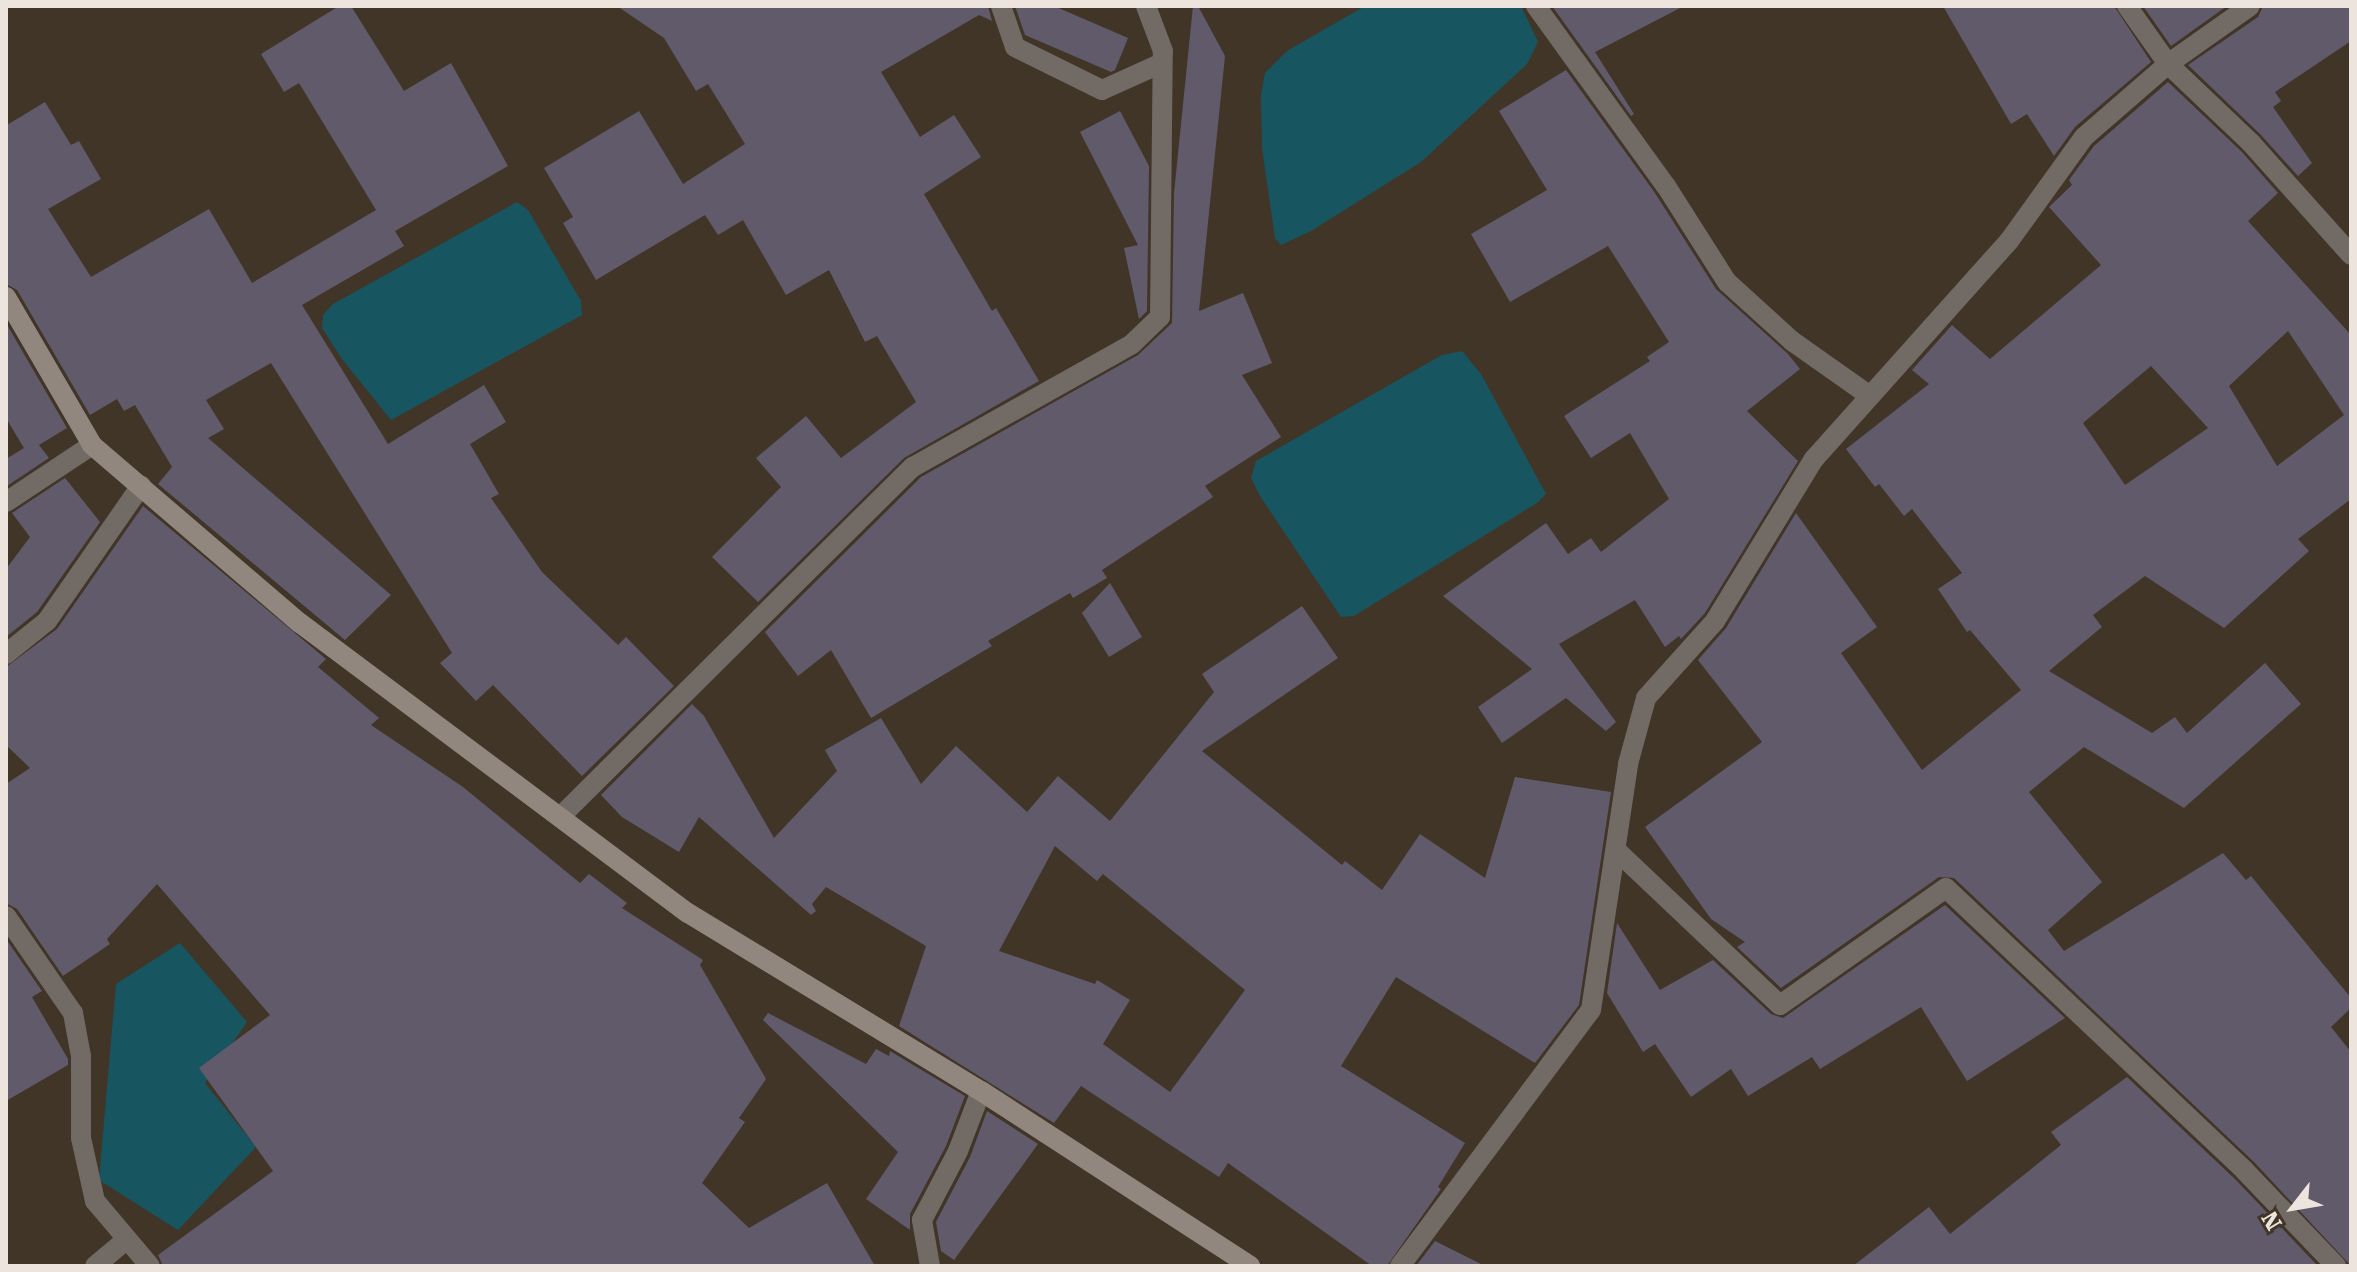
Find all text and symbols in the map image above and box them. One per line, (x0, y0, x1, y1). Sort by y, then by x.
north arrow (2253, 1168, 2333, 1248)
text: N (2257, 1207, 2287, 1234)

